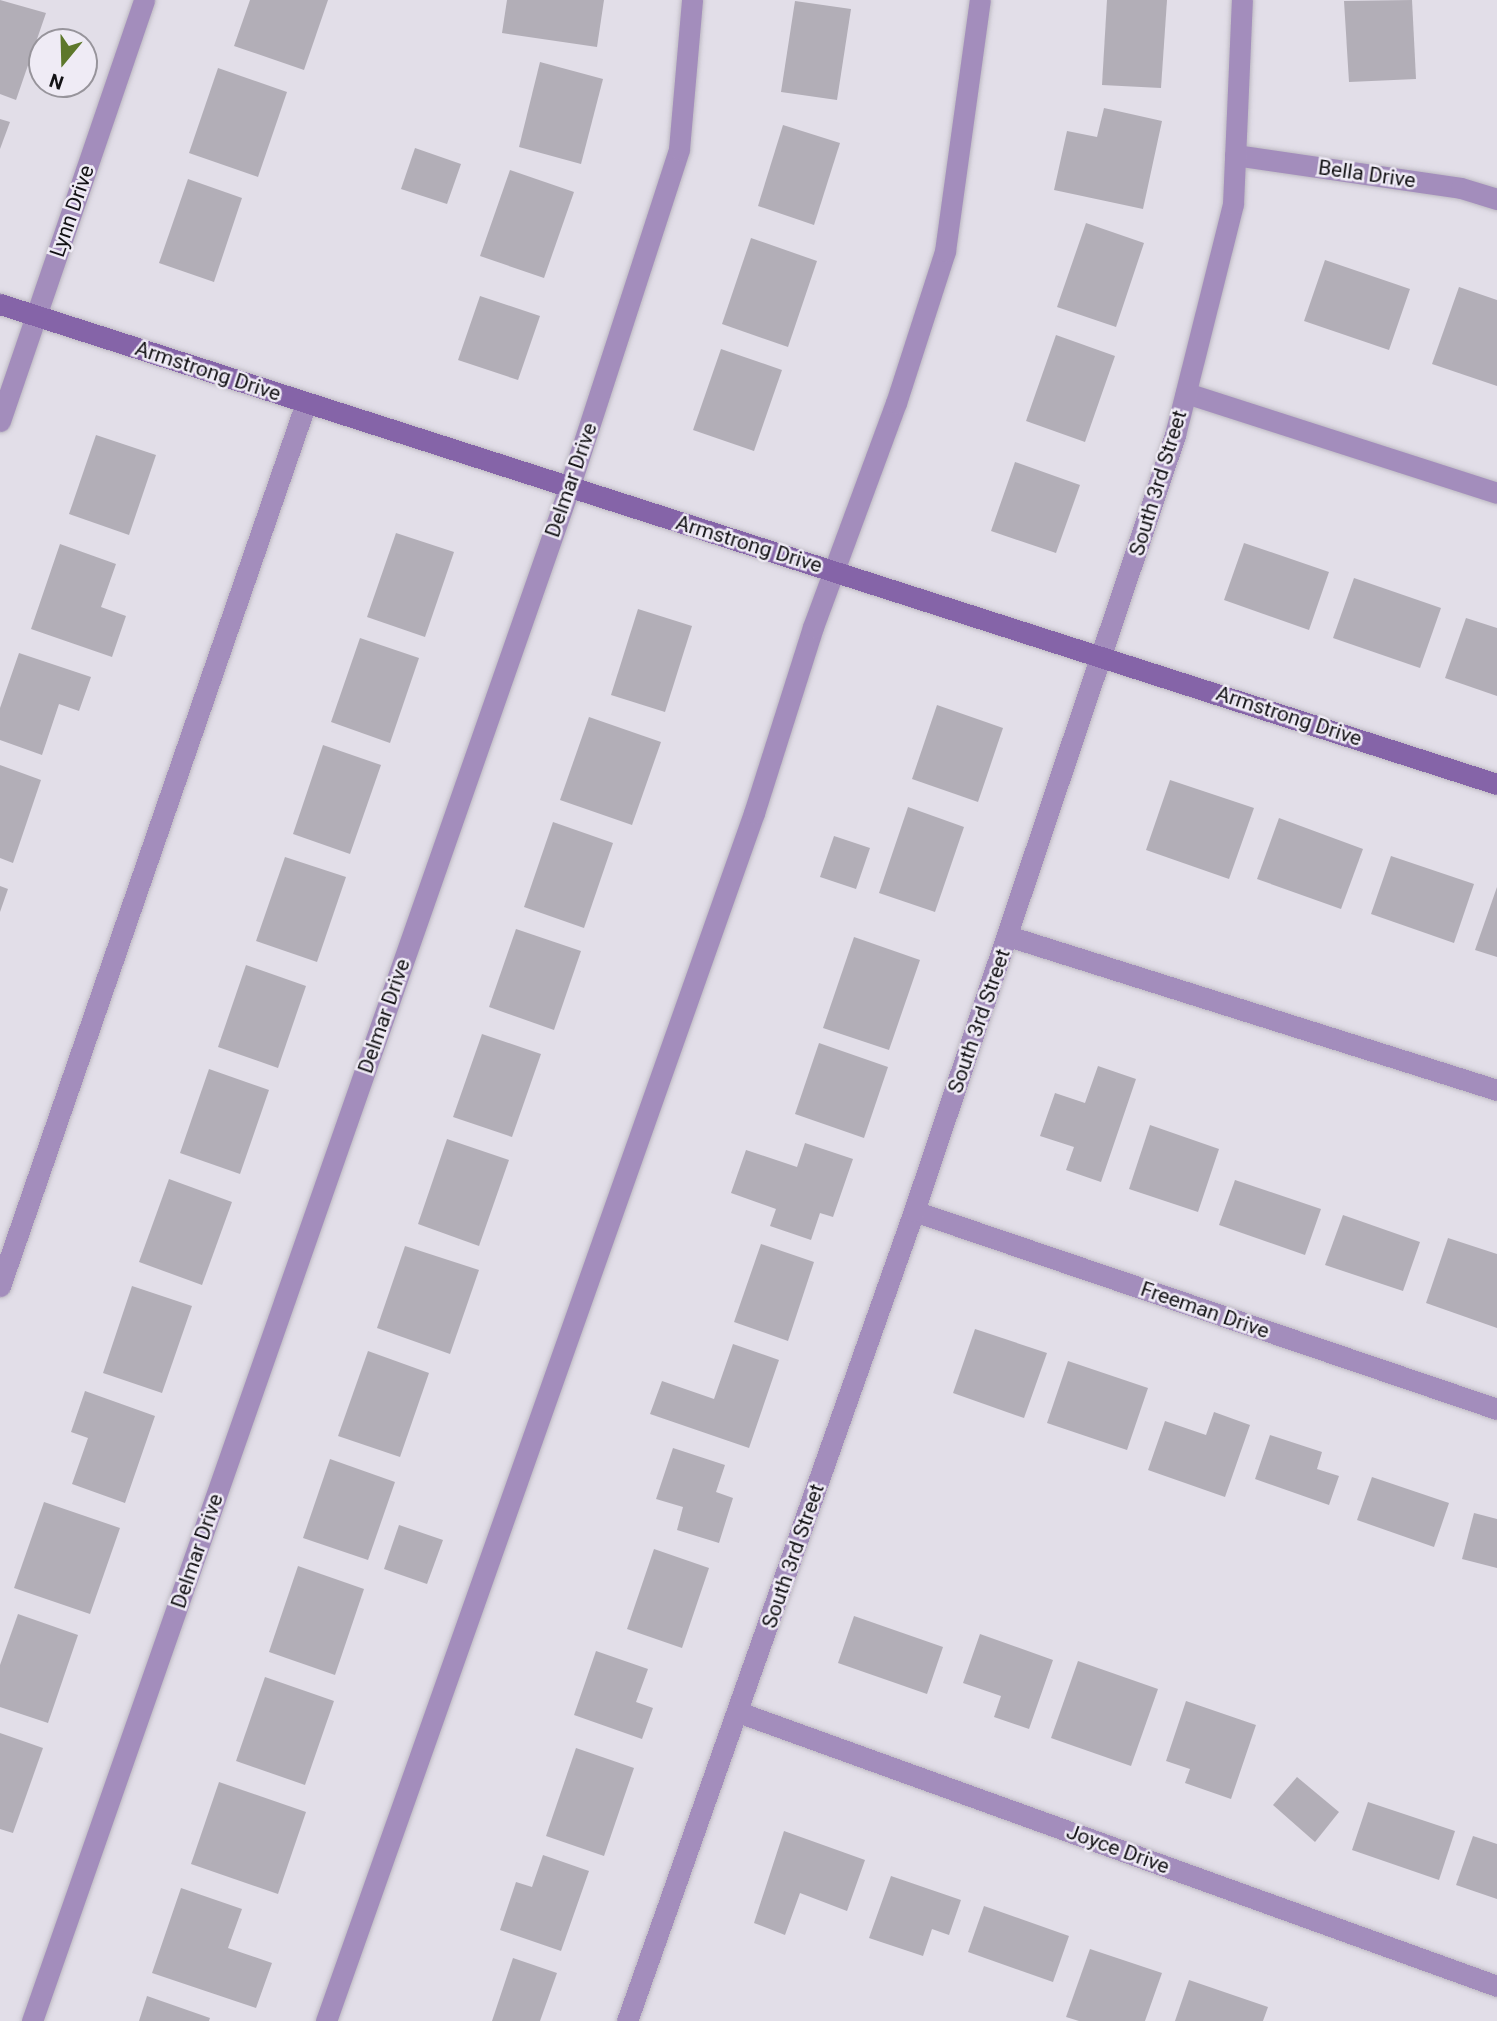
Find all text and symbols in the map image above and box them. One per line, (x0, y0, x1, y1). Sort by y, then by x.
north arrow (28, 28, 98, 98)
text: N (47, 68, 67, 94)
street label: Bella Drive (1317, 155, 1417, 193)
street label: Lynn Drive (45, 162, 99, 260)
street label: Armstrong Drive (132, 336, 284, 406)
street label: South 3rd Street (1124, 407, 1192, 559)
street label: Delmar Drive (540, 419, 602, 541)
street label: Armstrong Drive (673, 510, 825, 578)
street label: Armstrong Drive (1213, 681, 1365, 751)
street label: South 3rd Street (943, 946, 1015, 1096)
street label: Delmar Drive (353, 955, 415, 1077)
street label: Freeman Drive (1137, 1276, 1273, 1344)
street label: South 3rd Street (757, 1481, 829, 1631)
street label: Delmar Drive (166, 1490, 228, 1612)
street label: Joyce Drive (1063, 1819, 1173, 1879)

